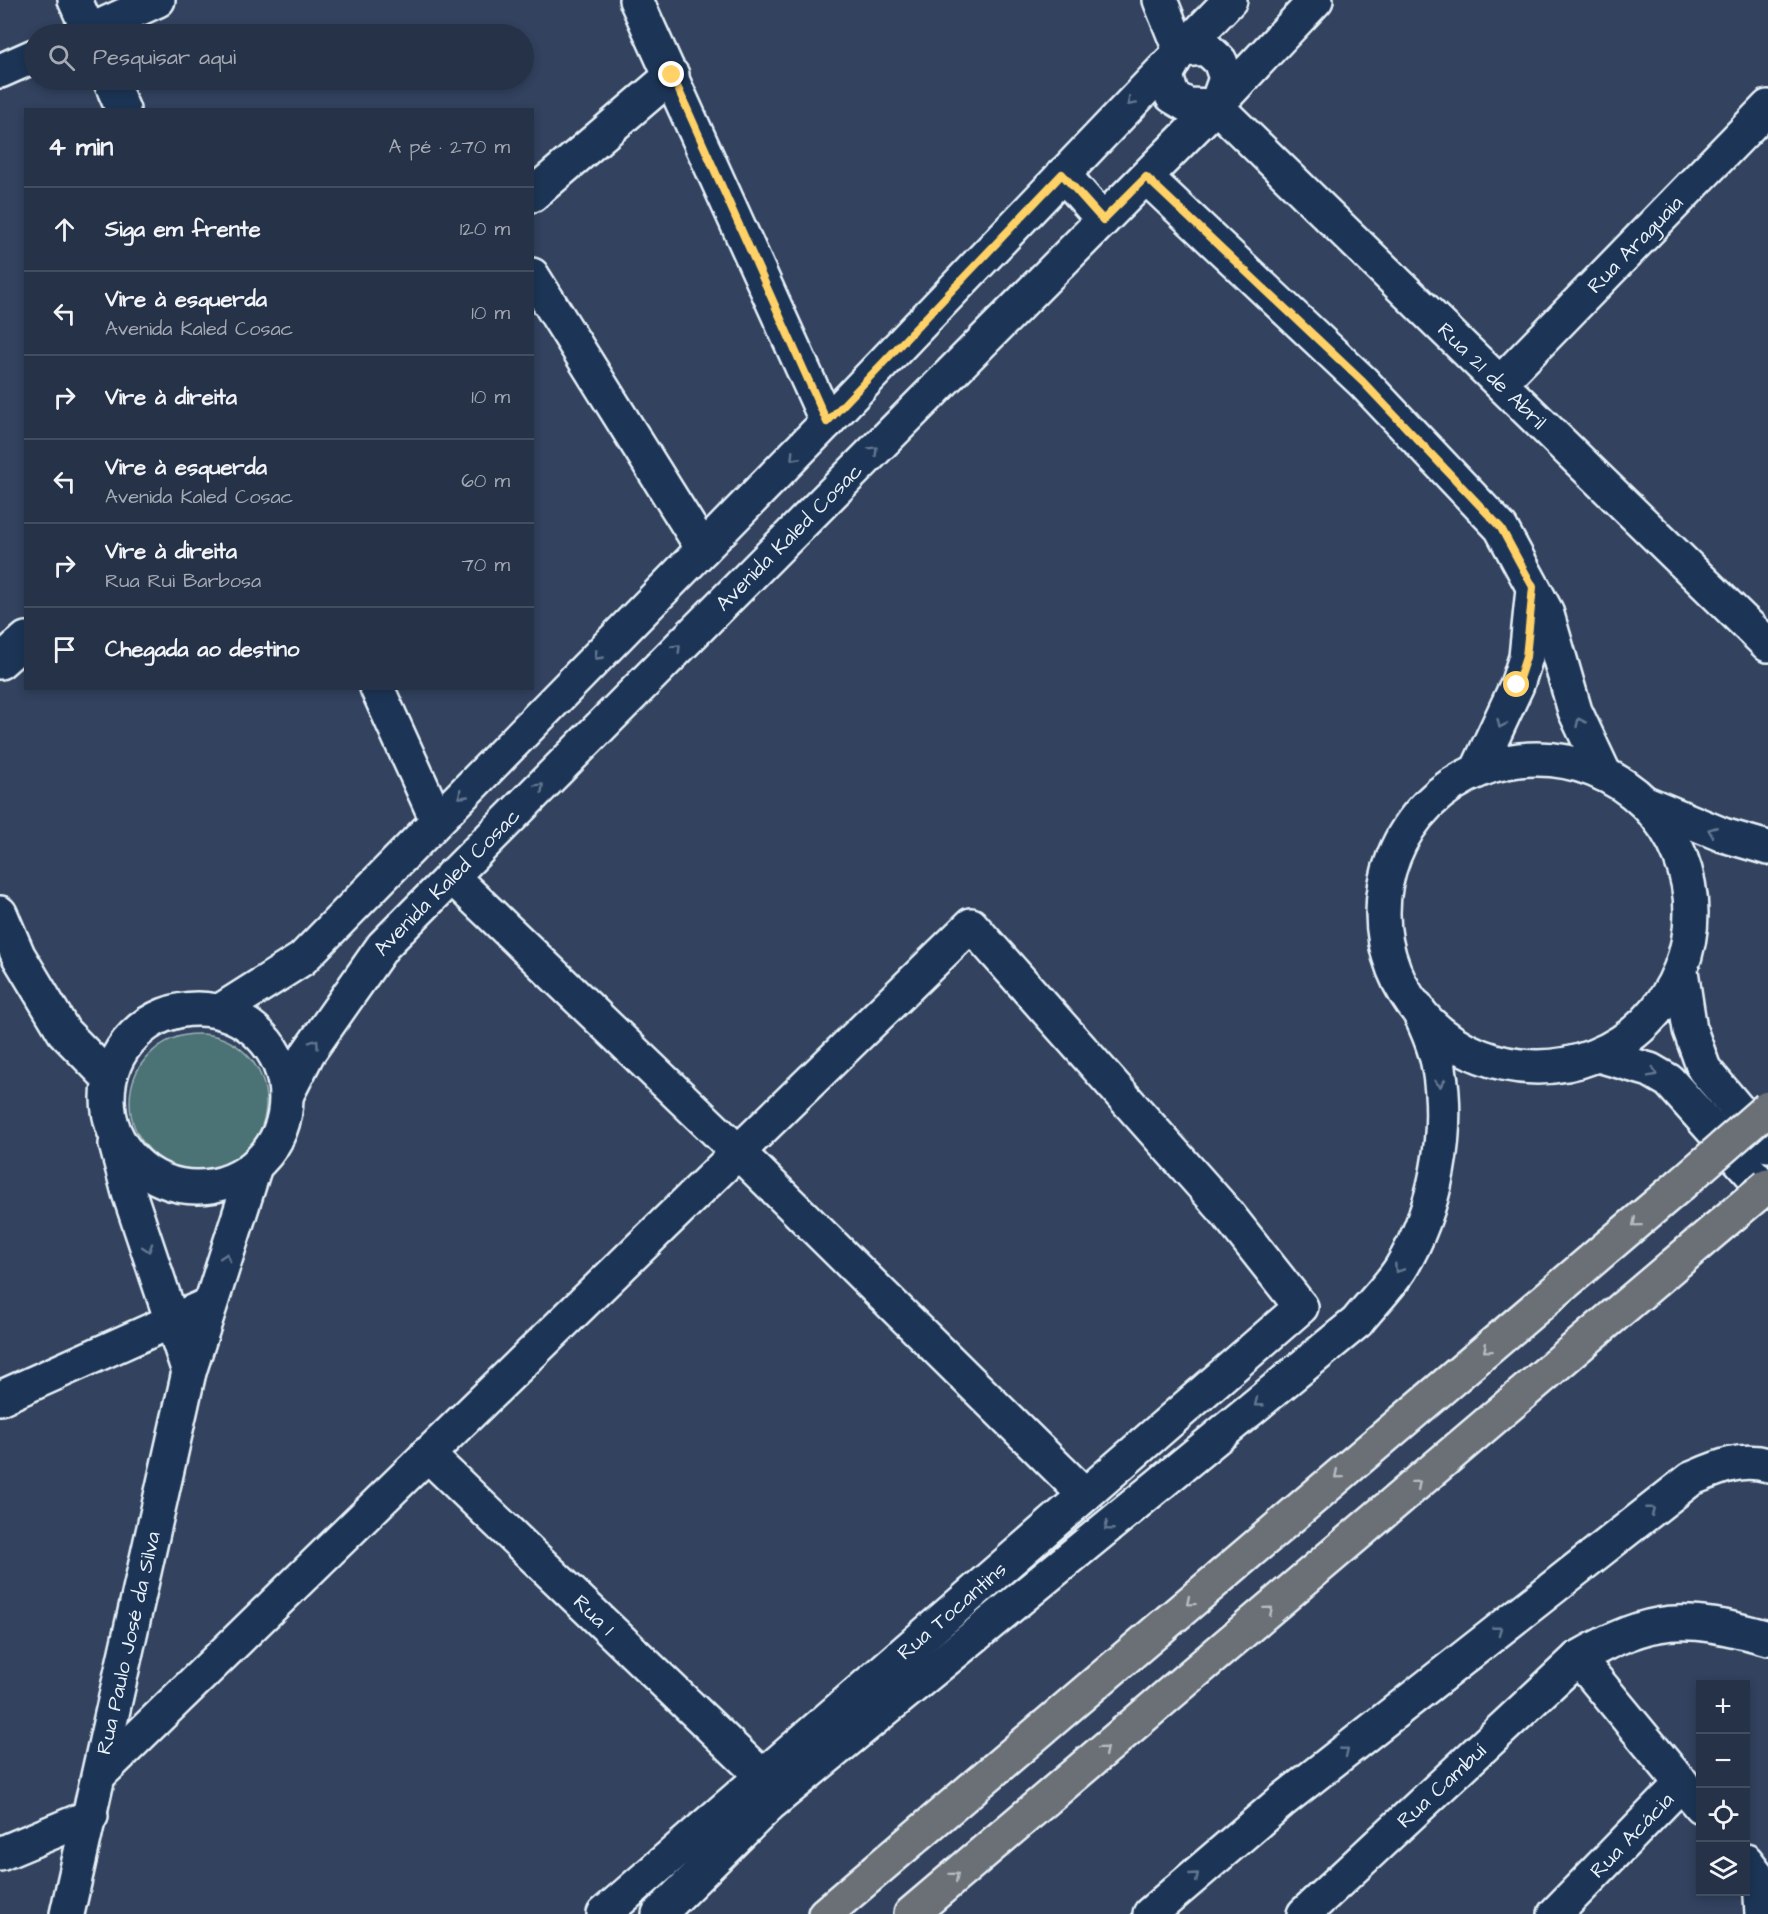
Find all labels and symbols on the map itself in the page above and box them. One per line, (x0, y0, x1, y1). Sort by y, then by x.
route end (658, 61, 684, 87)
one-way arrow (1127, 95, 1138, 106)
street label: Rua Araguaia (1580, 189, 1689, 300)
street label: Rua 21 de Abril (1431, 316, 1553, 436)
one-way arrow (866, 447, 877, 458)
one-way arrow (790, 449, 801, 460)
street label: Avenida Kaled Cosac (709, 456, 869, 617)
one-way arrow (670, 645, 681, 656)
one-way arrow (595, 648, 606, 659)
route start (1503, 671, 1529, 697)
one-way arrow (1496, 718, 1508, 729)
one-way arrow (1575, 718, 1587, 729)
one-way arrow (532, 783, 543, 794)
one-way arrow (458, 789, 469, 799)
street label: Avenida Kaled Cosac (366, 801, 527, 961)
one-way arrow (1708, 825, 1718, 838)
one-way arrow (308, 1039, 319, 1050)
one-way arrow (1647, 1066, 1657, 1077)
one-way arrow (1433, 1078, 1446, 1087)
one-way arrow (1632, 1216, 1643, 1227)
one-way arrow (140, 1242, 153, 1253)
one-way arrow (218, 1252, 231, 1262)
one-way arrow (1395, 1263, 1406, 1274)
one-way arrow (1483, 1342, 1494, 1353)
one-way arrow (1254, 1396, 1265, 1407)
one-way arrow (1334, 1468, 1345, 1479)
one-way arrow (1410, 1480, 1421, 1491)
one-way arrow (1645, 1507, 1656, 1518)
one-way arrow (1104, 1520, 1115, 1531)
street label: Rua Paulo José da Silva (89, 1528, 167, 1757)
street label: Rua Tocantins (891, 1555, 1013, 1667)
street label: Rua 1 (567, 1588, 622, 1642)
one-way arrow (1186, 1594, 1197, 1605)
one-way arrow (1262, 1606, 1273, 1617)
one-way arrow (1491, 1627, 1502, 1638)
street label: Rua Cambuí (1390, 1736, 1493, 1835)
one-way arrow (1097, 1746, 1108, 1757)
one-way arrow (1338, 1747, 1349, 1758)
street label: Rua Acácia (1583, 1785, 1680, 1884)
one-way arrow (948, 1872, 959, 1883)
one-way arrow (1188, 1872, 1199, 1883)

